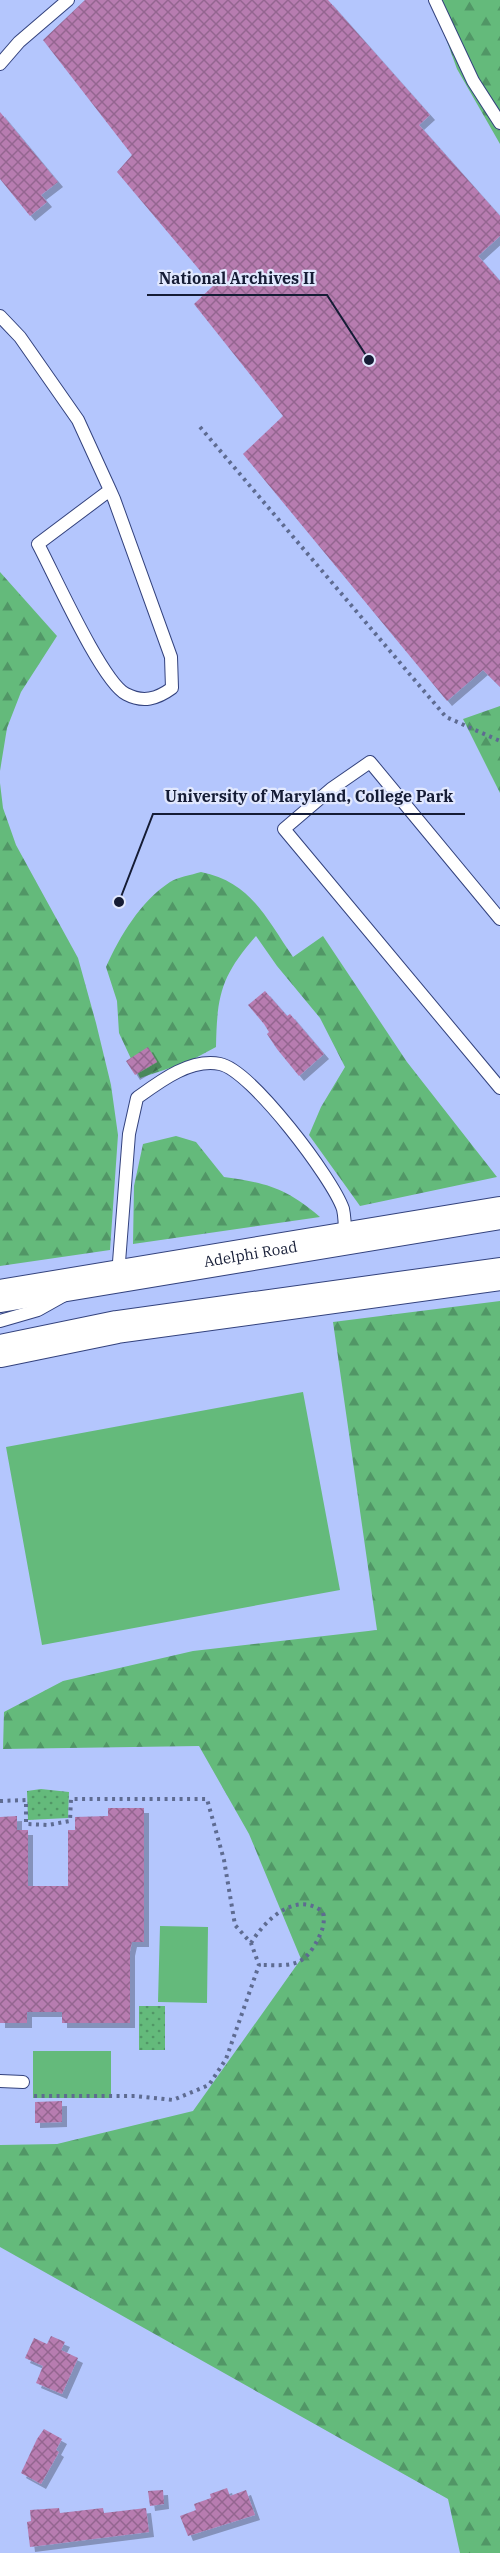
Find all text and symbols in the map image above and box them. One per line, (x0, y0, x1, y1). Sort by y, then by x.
callout: National Archives II (147, 261, 327, 295)
text: National Archives II (159, 268, 315, 288)
callout: University of Maryland, College Park (153, 780, 465, 814)
text: University of Maryland, College Park (165, 786, 453, 806)
street label: Adelphi Road (202, 1237, 299, 1271)

